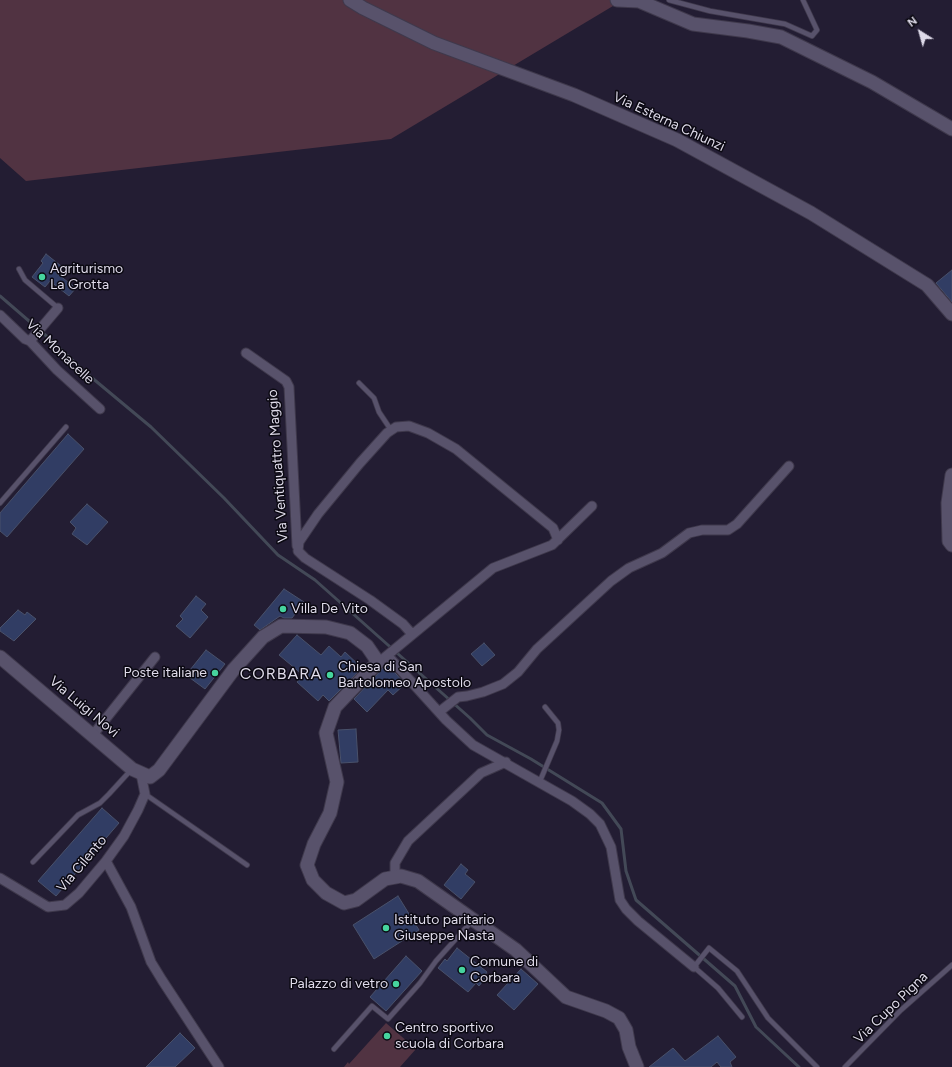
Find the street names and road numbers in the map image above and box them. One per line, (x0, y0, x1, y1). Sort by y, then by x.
street label: Via Esterna Chiunzi (610, 89, 728, 155)
street label: Via Monacelle (22, 316, 98, 388)
street label: Via Ventiquattro Maggio (264, 389, 292, 543)
street label: Via Luigi Novi (46, 673, 122, 741)
street label: Via Cilento (53, 832, 111, 896)
street label: Via Cupo Pigna (851, 969, 931, 1047)

